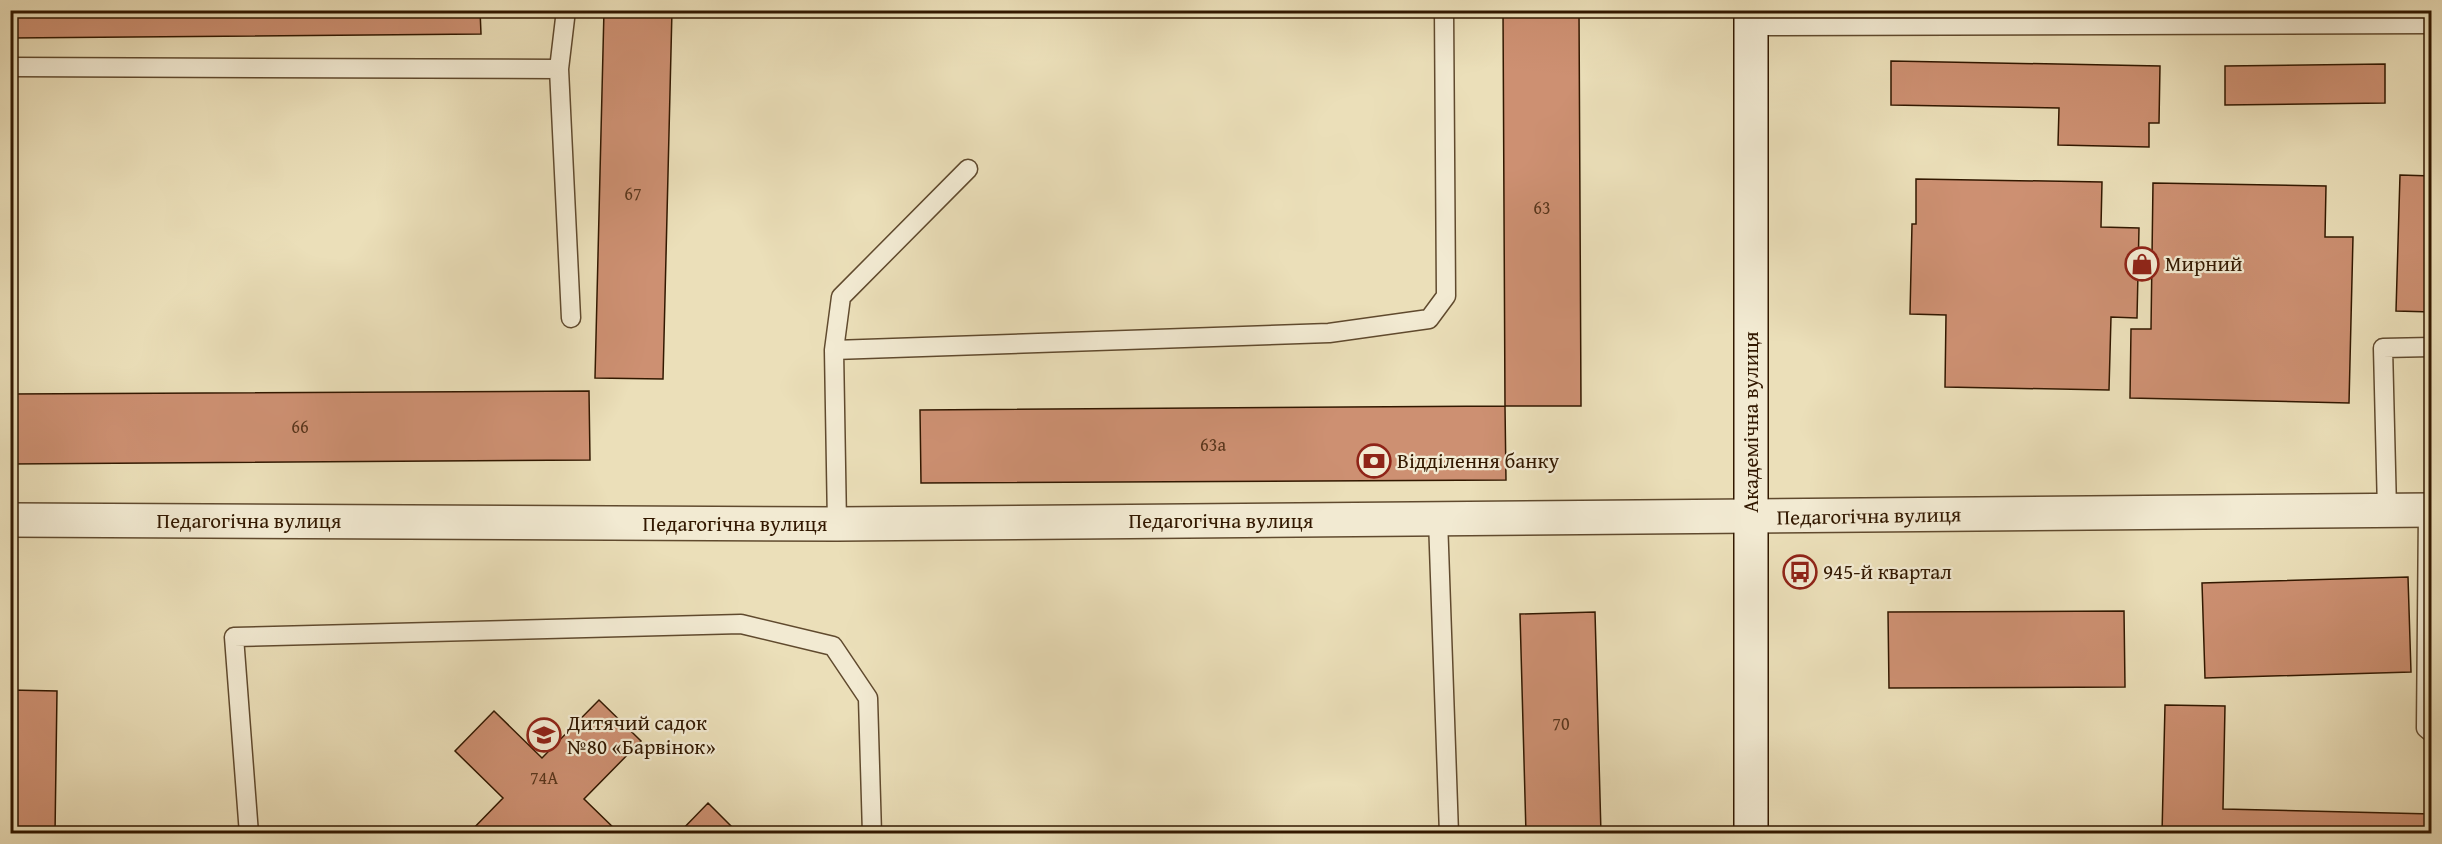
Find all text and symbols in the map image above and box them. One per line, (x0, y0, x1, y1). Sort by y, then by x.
house number: 67 (624, 180, 642, 207)
house number: 63 (1533, 194, 1551, 221)
shop icon: Мирний (2124, 246, 2160, 282)
place label: Мирний (2165, 248, 2242, 279)
street label: Академічна вулиця (1735, 331, 1766, 513)
house number: 66 (291, 413, 309, 440)
house number: 63а (1200, 431, 1226, 458)
bank icon: Відділення банку (1356, 443, 1392, 479)
place label: Відділення банку (1397, 445, 1559, 476)
street label: Педагогічна вулиця (1776, 498, 1962, 533)
street label: Педагогічна вулиця (157, 505, 342, 536)
street label: Педагогічна вулиця (1129, 505, 1314, 536)
street label: Педагогічна вулиця (643, 508, 828, 539)
bus stop icon: 945-й квартал (1782, 554, 1818, 590)
place label: 945-й квартал (1823, 556, 1952, 587)
place label: Дитячий садок №80 «Барвінок» (566, 707, 716, 762)
house number: 70 (1552, 710, 1570, 737)
school or university icon: Дитячий садок №80 «Барвінок» (526, 717, 562, 753)
house number: 74А (530, 764, 558, 791)

